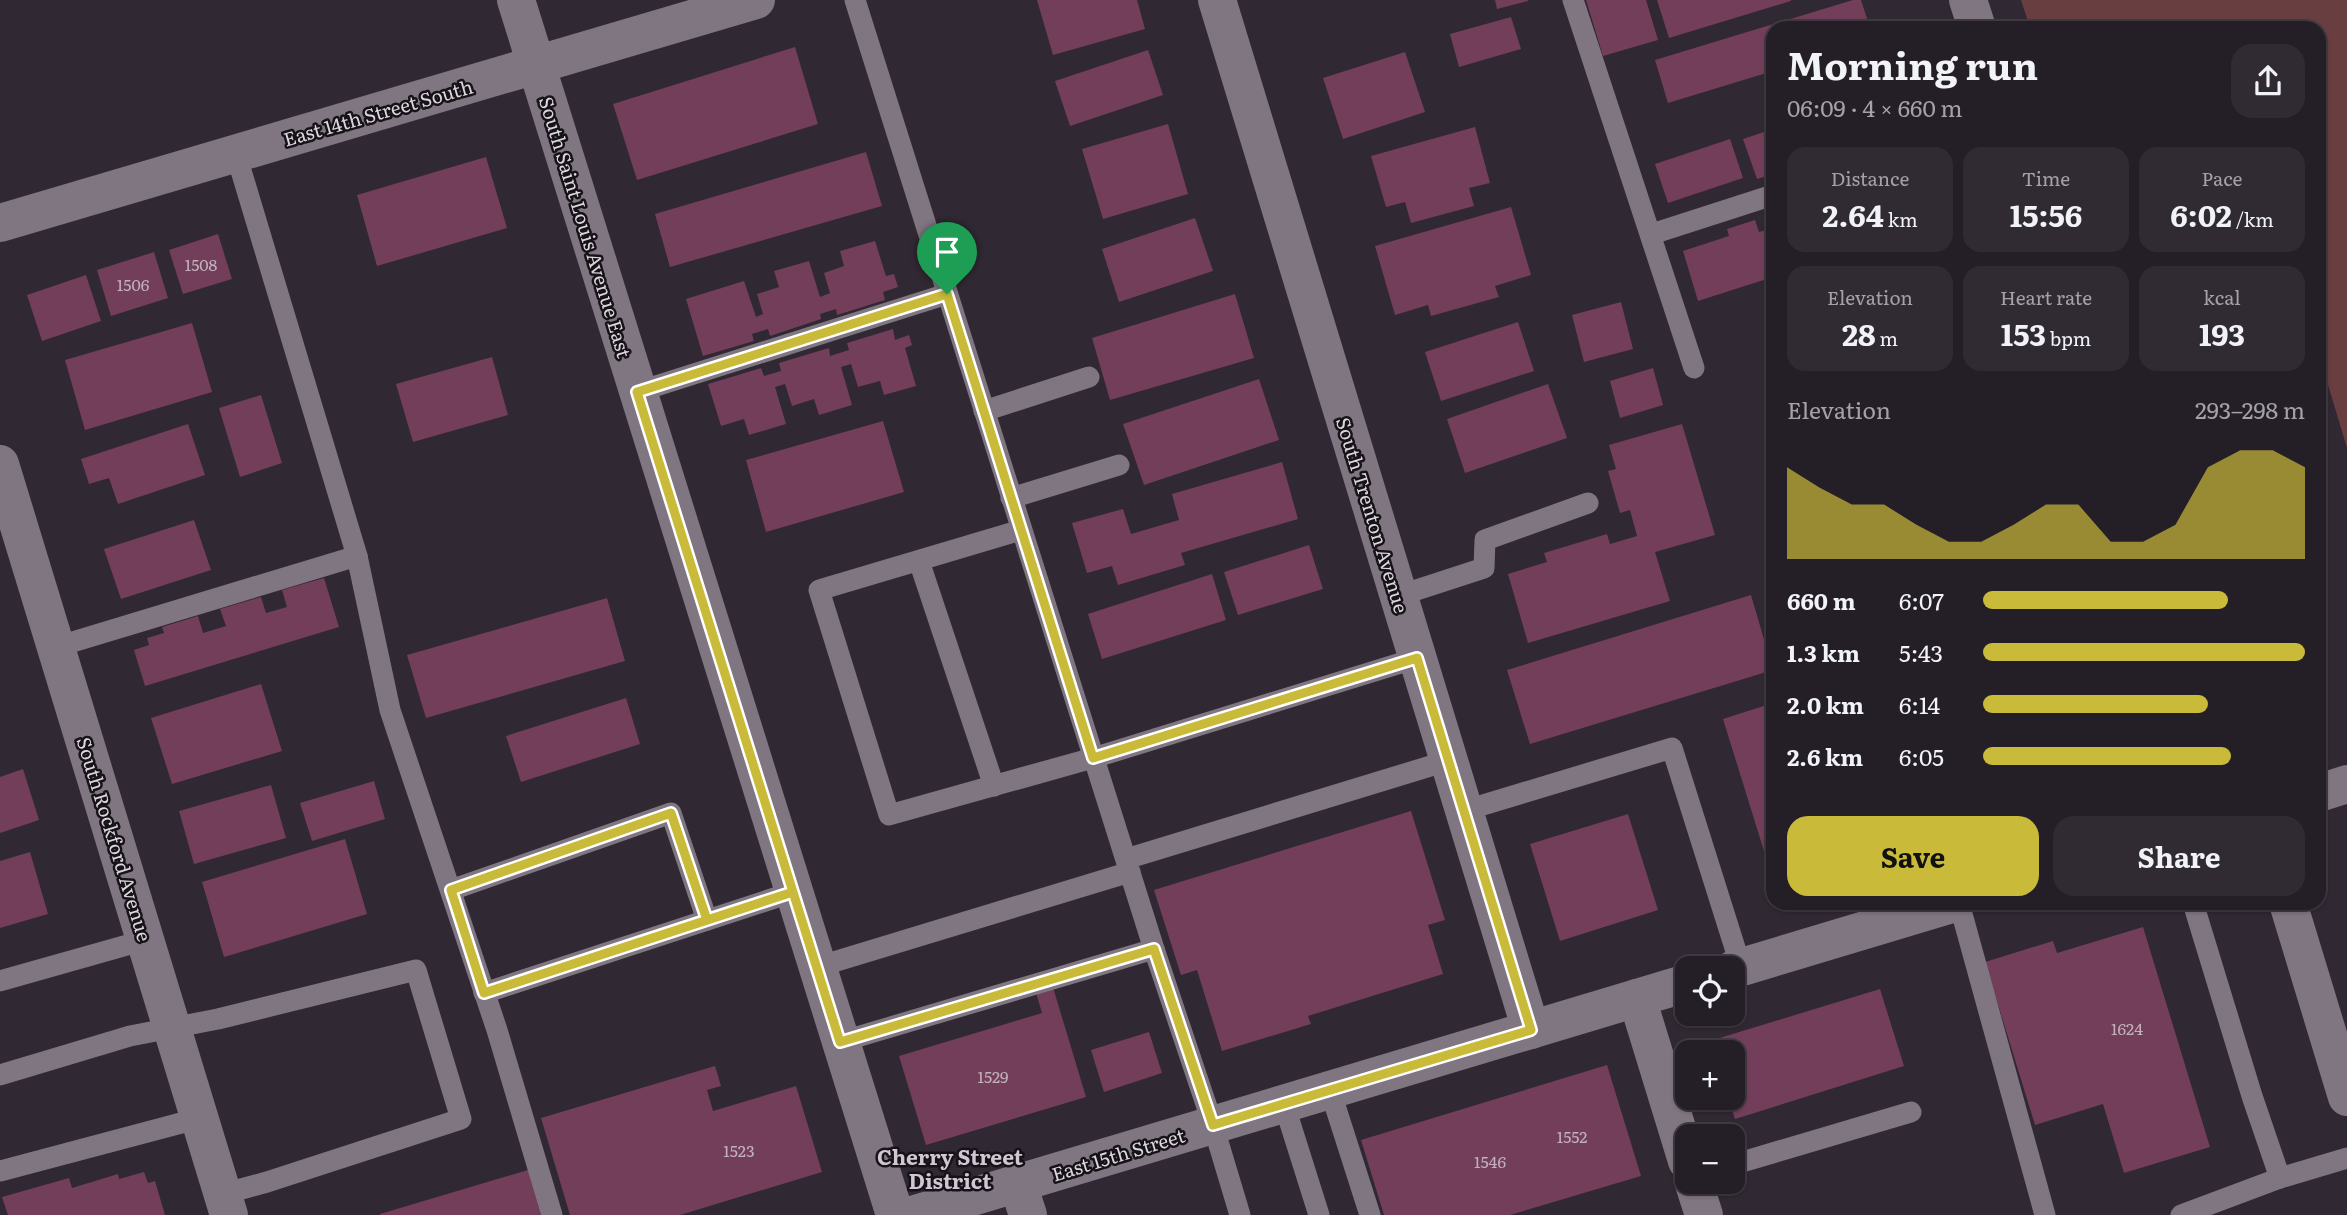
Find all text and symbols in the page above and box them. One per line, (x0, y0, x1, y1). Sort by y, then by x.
text: Morning run (1787, 35, 2038, 92)
button: share (2231, 44, 2305, 118)
street label: East 14th Street South (280, 72, 476, 152)
text: 06:09 · 4 × 660 m (1787, 90, 1963, 124)
street label: South Saint Louis Avenue East (533, 93, 639, 361)
text: Distance (1831, 164, 1909, 192)
text: Time (2022, 164, 2070, 192)
text: Pace (2202, 164, 2242, 192)
text: 2.64 (1822, 192, 1884, 236)
text: 15:56 (2010, 192, 2082, 236)
text: 6:02 (2170, 192, 2232, 236)
text: km (1884, 205, 1918, 233)
text: /km (2232, 205, 2274, 233)
pin (917, 222, 977, 294)
icon: arrive (928, 233, 966, 271)
house number: 1508 (185, 252, 218, 276)
house number: 1506 (117, 272, 150, 296)
text: Elevation (1827, 283, 1913, 311)
text: Heart rate (2000, 283, 2092, 311)
text: kcal (2203, 283, 2241, 311)
text: 28 (1842, 311, 1876, 355)
text: 153 (2001, 311, 2046, 355)
text: 193 (2199, 311, 2245, 355)
text: m (1876, 324, 1898, 352)
text: bpm (2046, 324, 2091, 352)
text: Elevation (1787, 392, 1891, 426)
text: 293–298 m (2195, 392, 2305, 426)
street label: South Trenton Avenue (1330, 414, 1416, 617)
text: 660 m (1787, 583, 1856, 617)
text: 6:07 (1899, 583, 1944, 617)
text: 1.3 km (1787, 635, 1860, 669)
text: 5:43 (1899, 635, 1943, 669)
text: 2.0 km (1787, 687, 1864, 721)
text: 6:14 (1899, 687, 1940, 721)
street label: South Rockford Avenue (71, 733, 159, 945)
text: 2.6 km (1787, 739, 1863, 773)
text: 6:05 (1899, 739, 1944, 773)
button: Save (1787, 816, 2039, 896)
button: Share (2053, 816, 2305, 896)
map controls (1675, 956, 1745, 1194)
button: locate (1675, 956, 1745, 1026)
house number: 1624 (2111, 1016, 2143, 1040)
button: + (1675, 1040, 1745, 1110)
house number: 1529 (978, 1064, 1008, 1088)
street label: East 15th Street (1048, 1120, 1188, 1188)
house number: 1552 (1557, 1124, 1587, 1148)
button: − (1675, 1124, 1745, 1194)
house number: 1523 (723, 1138, 755, 1162)
district label: Cherry Street District (877, 1140, 1024, 1195)
house number: 1546 (1474, 1149, 1506, 1173)

